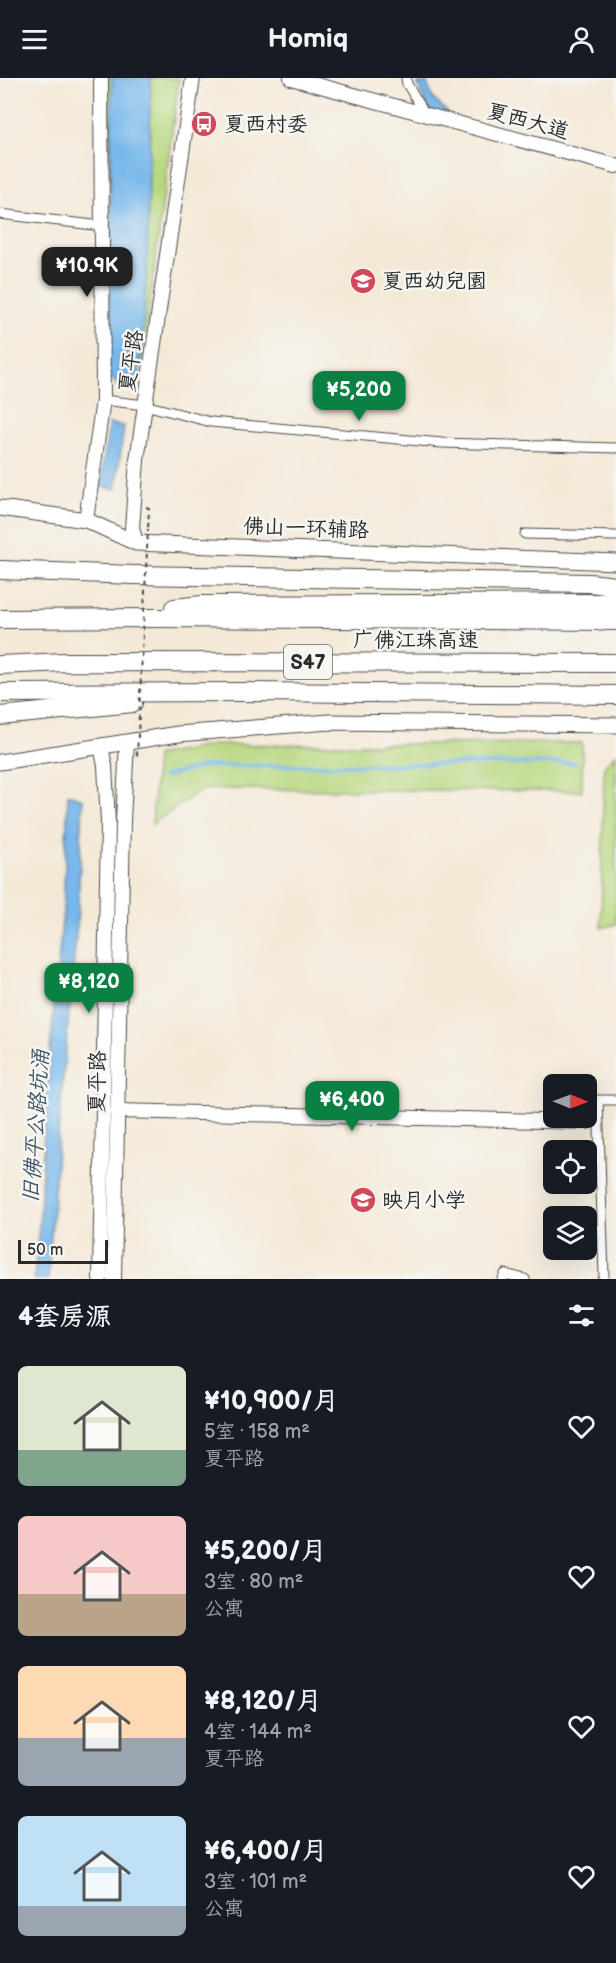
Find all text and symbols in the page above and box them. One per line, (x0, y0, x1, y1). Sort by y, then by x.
icon: menu (18, 23, 51, 56)
text: Homiq (268, 23, 348, 55)
icon: person (565, 23, 598, 56)
street label: 夏西大道 (484, 99, 572, 144)
bus stop icon: 夏西村委 (189, 109, 219, 139)
place label: 夏西村委 (224, 112, 308, 137)
pin: ¥10.9K (38, 247, 136, 298)
text: ¥10.9K (56, 254, 118, 278)
school or university icon: 夏西幼兒園 (348, 266, 378, 296)
place label: 夏西幼兒園 (382, 269, 487, 294)
street label: 夏平路 (115, 328, 148, 394)
pin: ¥5,200 (310, 371, 408, 422)
text: ¥5,200 (327, 378, 391, 402)
street label: 佛山一环辅路 (243, 514, 369, 543)
street label: 广佛江珠高速 (353, 628, 479, 653)
road number: S47 (284, 645, 332, 679)
pin: ¥8,120 (40, 963, 138, 1014)
text: ¥8,120 (58, 970, 120, 994)
water label: 旧佛平公路坑涌 (18, 1047, 55, 1204)
street label: 夏平路 (84, 1050, 111, 1114)
north arrow (543, 1074, 597, 1128)
map controls (543, 1074, 597, 1260)
pin: ¥6,400 (303, 1081, 401, 1132)
text: ¥6,400 (319, 1088, 385, 1112)
button: locate (543, 1140, 597, 1194)
school or university icon: 映月小学 (348, 1185, 378, 1215)
place label: 映月小学 (382, 1188, 466, 1213)
button: layers (543, 1206, 597, 1260)
scale bar (18, 1237, 108, 1264)
text: 50 m (27, 1241, 63, 1260)
icon: filters (565, 1299, 598, 1332)
text: 4套房源 (18, 1302, 111, 1333)
text: ¥10,900/月 (204, 1386, 339, 1417)
icon: home (66, 1390, 138, 1462)
icon: heart (565, 1410, 598, 1443)
text: 5室 · 158 m² (204, 1420, 310, 1444)
text: 夏平路 (204, 1447, 264, 1471)
text: ¥5,200/月 (204, 1536, 327, 1567)
icon: home (66, 1540, 138, 1612)
icon: heart (565, 1560, 598, 1593)
text: 3室 · 80 m² (204, 1570, 303, 1594)
text: 公寓 (204, 1597, 244, 1621)
text: ¥8,120/月 (204, 1686, 322, 1717)
icon: home (66, 1690, 138, 1762)
icon: heart (565, 1710, 598, 1743)
text: 4室 · 144 m² (204, 1720, 312, 1744)
text: 夏平路 (204, 1747, 264, 1771)
text: ¥6,400/月 (204, 1836, 328, 1867)
icon: home (66, 1840, 138, 1912)
icon: heart (565, 1860, 598, 1893)
text: 3室 · 101 m² (204, 1870, 307, 1894)
text: 公寓 (204, 1897, 244, 1921)

